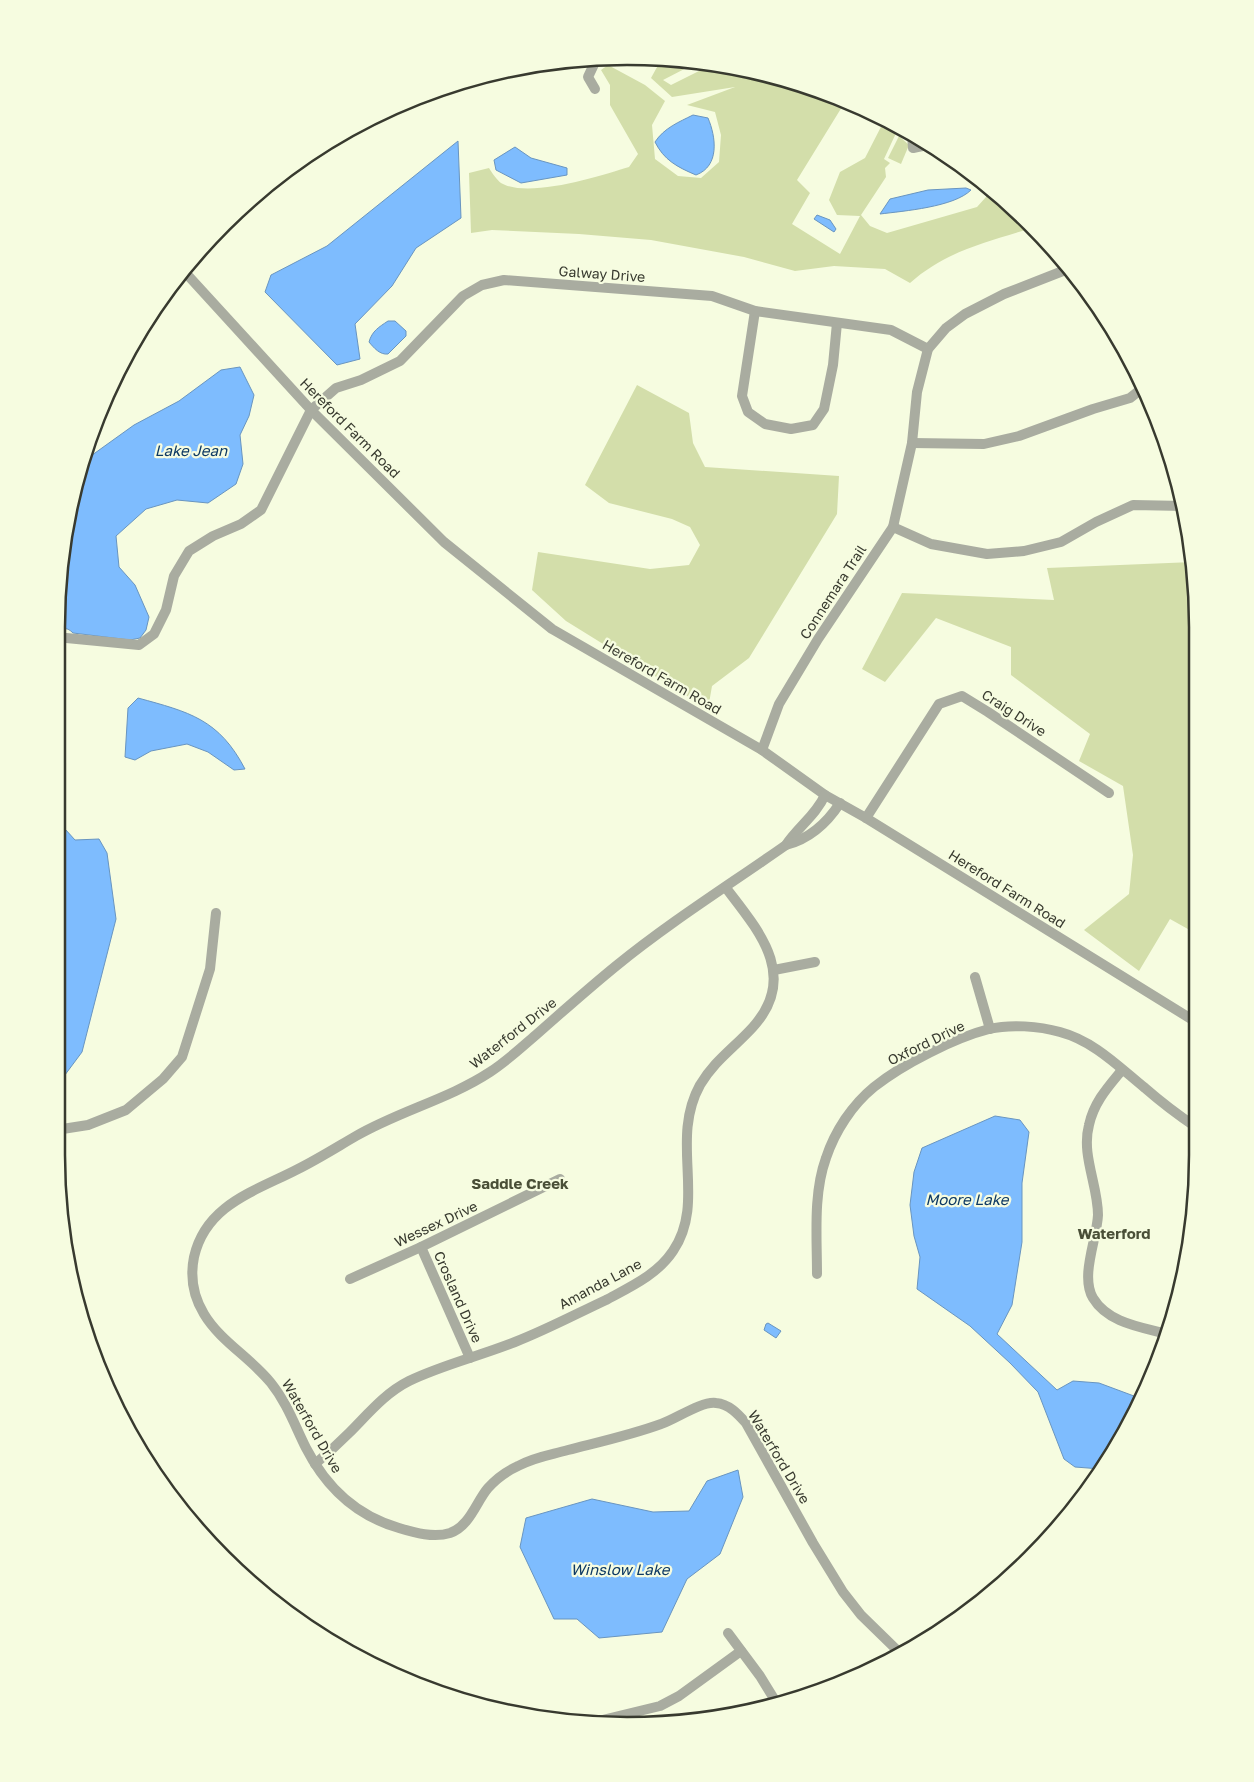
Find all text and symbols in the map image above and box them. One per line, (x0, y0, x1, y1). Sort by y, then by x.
street label: Galway Drive (558, 262, 646, 285)
street label: Hereford Farm Road (297, 374, 404, 481)
water label: Lake Jean (155, 441, 228, 459)
street label: Connemara Trail (796, 541, 869, 642)
street label: Hereford Farm Road (600, 636, 725, 718)
street label: Craig Drive (979, 685, 1050, 740)
street label: Hereford Farm Road (946, 846, 1069, 931)
street label: Waterford Drive (466, 993, 560, 1072)
street label: Oxford Drive (885, 1017, 967, 1068)
district label: Saddle Creek (471, 1174, 569, 1192)
water label: Moore Lake (925, 1190, 1010, 1208)
street label: Wessex Drive (392, 1197, 480, 1250)
district label: Waterford (1077, 1224, 1151, 1242)
street label: Crosland Drive (431, 1248, 486, 1345)
street label: Amanda Lane (556, 1255, 644, 1312)
street label: Waterford Drive (279, 1376, 346, 1476)
street label: Waterford Drive (745, 1407, 814, 1506)
water label: Winslow Lake (570, 1560, 671, 1578)

